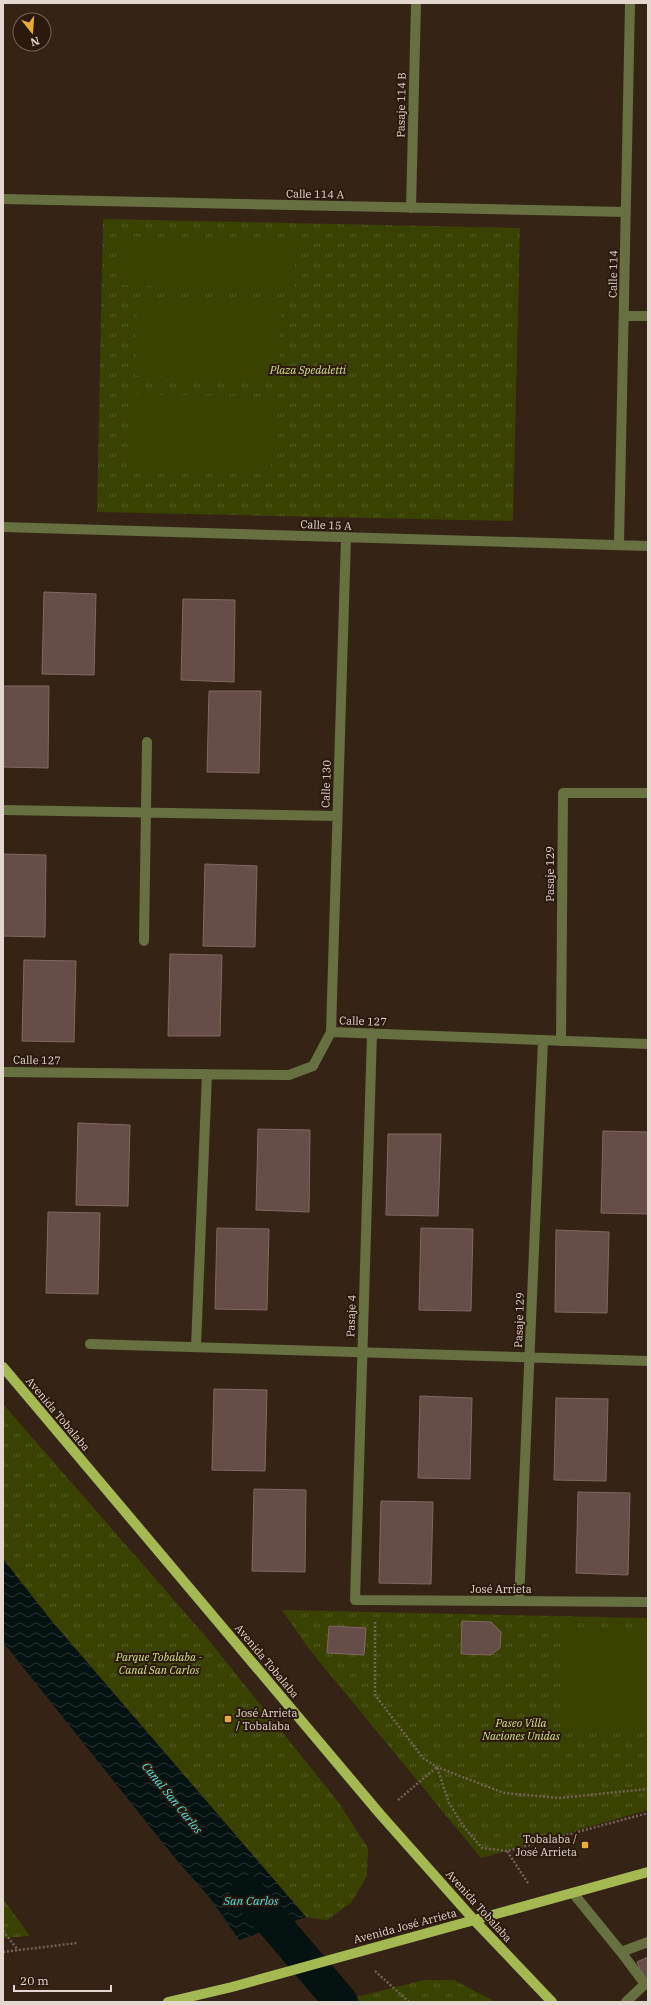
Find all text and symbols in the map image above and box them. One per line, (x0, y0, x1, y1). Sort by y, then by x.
north arrow (12, 12, 52, 52)
text: N (28, 34, 41, 50)
street label: Pasaje 114 B (393, 72, 409, 138)
street label: Calle 114 A (286, 186, 345, 202)
street label: Calle 114 (606, 250, 620, 298)
park label: Plaza Spedaletti (269, 363, 347, 377)
street label: Calle 15 A (300, 517, 352, 533)
street label: Calle 130 (318, 759, 334, 808)
street label: Pasaje 129 (543, 846, 557, 902)
street label: Calle 127 (339, 1013, 387, 1029)
street label: Calle 127 (13, 1053, 61, 1067)
street label: Pasaje 129 (511, 1292, 527, 1348)
street label: Pasaje 4 (343, 1294, 359, 1337)
street label: Avenida Tobalaba (23, 1374, 93, 1454)
street label: José Arrieta (470, 1582, 532, 1596)
street label: Avenida Tobalaba (232, 1621, 302, 1701)
park label: Parque Tobalaba - Canal San Carlos (115, 1650, 202, 1677)
place label: José Arrieta / Tobalaba (236, 1706, 297, 1733)
marker: José Arrieta / Tobalaba (223, 1714, 233, 1724)
park label: Paseo Villa Naciones Unidas (481, 1716, 561, 1743)
water label: Canal San Carlos (139, 1759, 206, 1837)
place label: Tobalaba / José Arrieta (516, 1832, 577, 1859)
marker: Tobalaba / José Arrieta (580, 1840, 590, 1850)
street label: Avenida Tobalaba (443, 1867, 515, 1945)
water label: San Carlos (223, 1893, 279, 1908)
street label: Avenida José Arrieta (352, 1906, 458, 1946)
scale bar (14, 1967, 111, 1993)
text: 20 m (20, 1973, 49, 1988)

